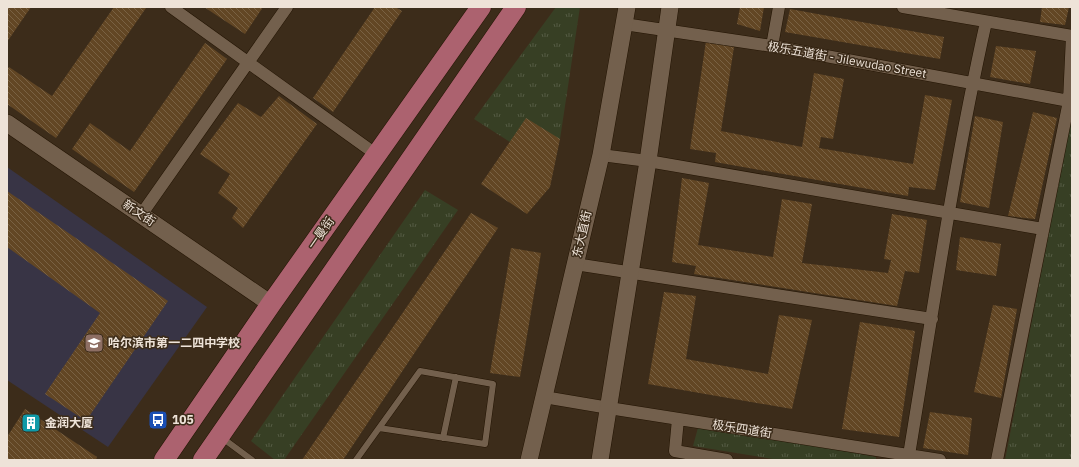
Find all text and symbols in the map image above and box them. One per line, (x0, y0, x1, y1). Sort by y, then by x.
street label: 极乐五道街 - Jilewudao Street (766, 38, 928, 81)
street label: 新文街 (120, 196, 158, 229)
street label: 东大直街 (569, 209, 594, 259)
street label: 一曼街 (304, 214, 337, 252)
school or university icon: 哈尔滨市第一二四中学校 (83, 332, 105, 354)
place label: 哈尔滨市第一二四中学校 (108, 335, 240, 350)
bus stop icon: 105 (147, 409, 169, 431)
building icon: 金润大厦 (20, 412, 42, 434)
place label: 105 (172, 412, 194, 427)
place label: 金润大厦 (45, 415, 93, 430)
street label: 极乐四道街 (711, 416, 773, 441)

